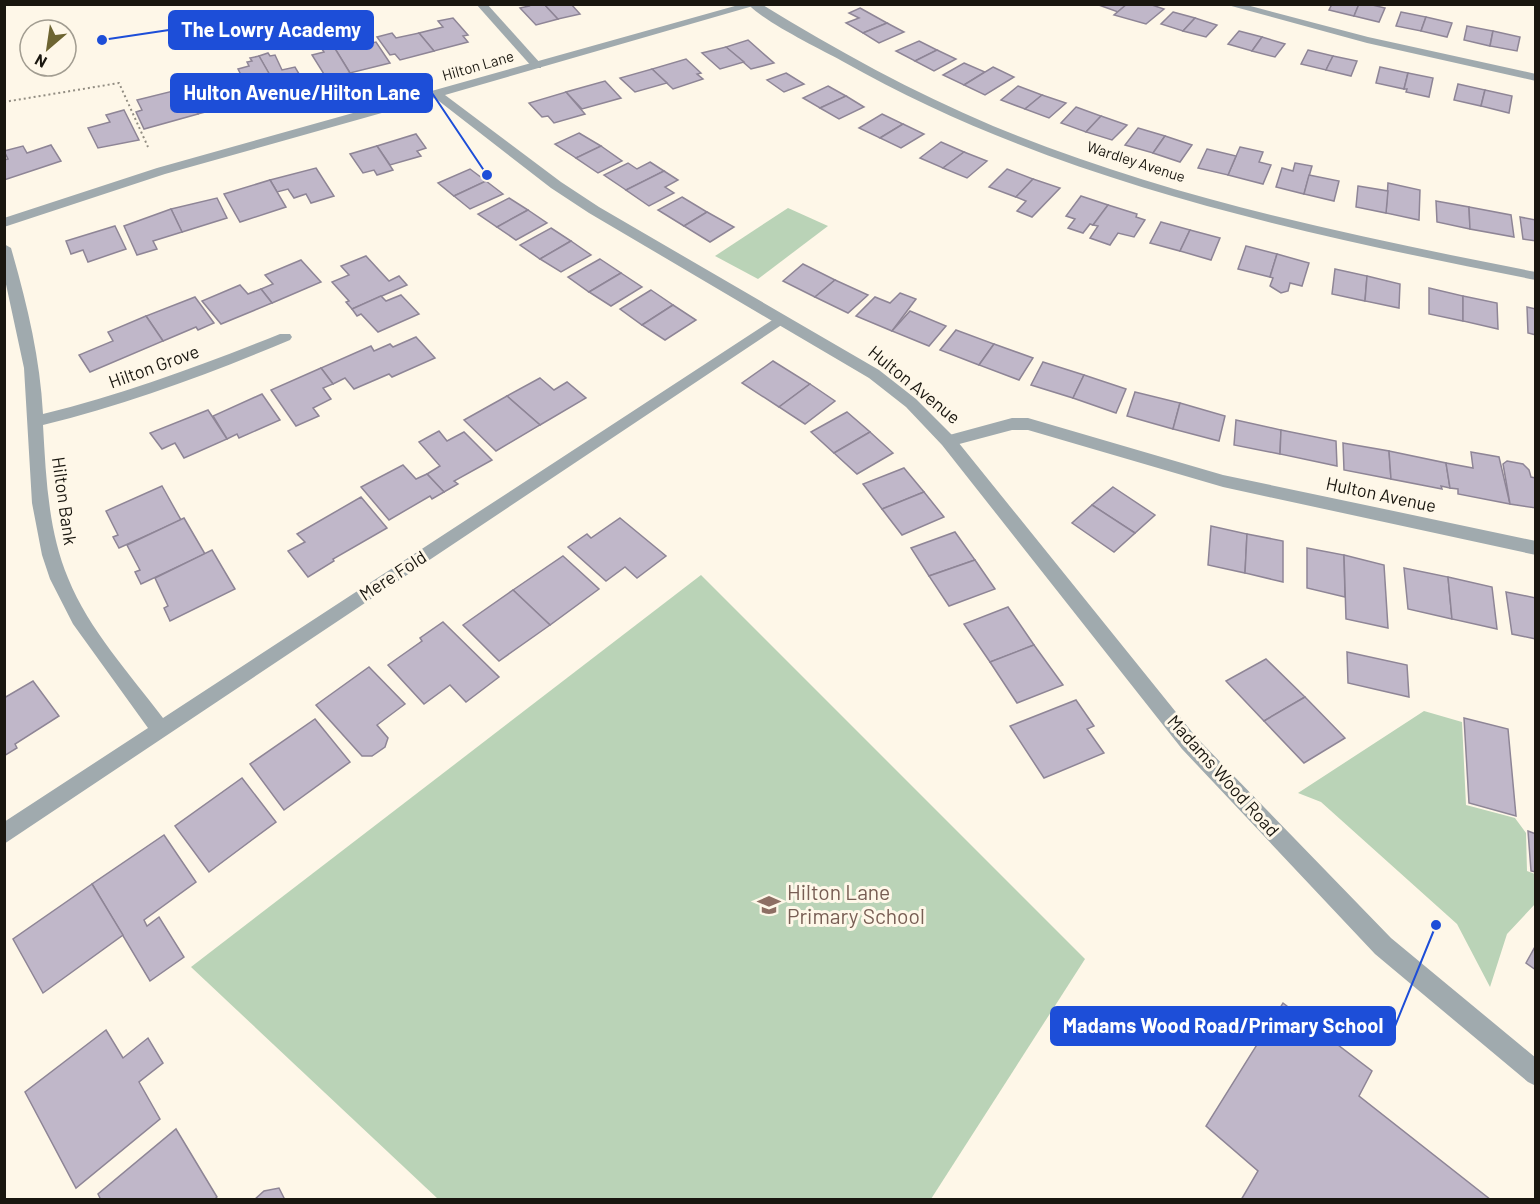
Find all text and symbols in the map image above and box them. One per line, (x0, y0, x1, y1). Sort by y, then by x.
callout: The Lowry Academy (169, 11, 373, 49)
text: The Lowry Academy (181, 17, 361, 41)
north arrow (18, 18, 78, 78)
street label: Hilton Lane (440, 46, 516, 84)
text: N (31, 51, 50, 72)
callout: Hulton Avenue/Hilton Lane (171, 74, 432, 112)
text: Hulton Avenue/Hilton Lane (184, 80, 421, 104)
street label: Wardley Avenue (1085, 137, 1188, 185)
street label: Hilton Grove (105, 340, 202, 393)
street label: Hulton Avenue (864, 340, 965, 428)
street label: Hilton Bank (48, 455, 82, 546)
street label: Hulton Avenue (1324, 472, 1438, 516)
street label: Mere Fold (355, 545, 430, 605)
street label: Madams Wood Road (1163, 710, 1284, 841)
place label: Hilton Lane Primary School (787, 879, 925, 928)
school or university icon: Hilton Lane Primary School (756, 892, 782, 918)
callout: Madams Wood Road/Primary School (1051, 1007, 1395, 1045)
text: Madams Wood Road/Primary School (1063, 1013, 1383, 1037)

